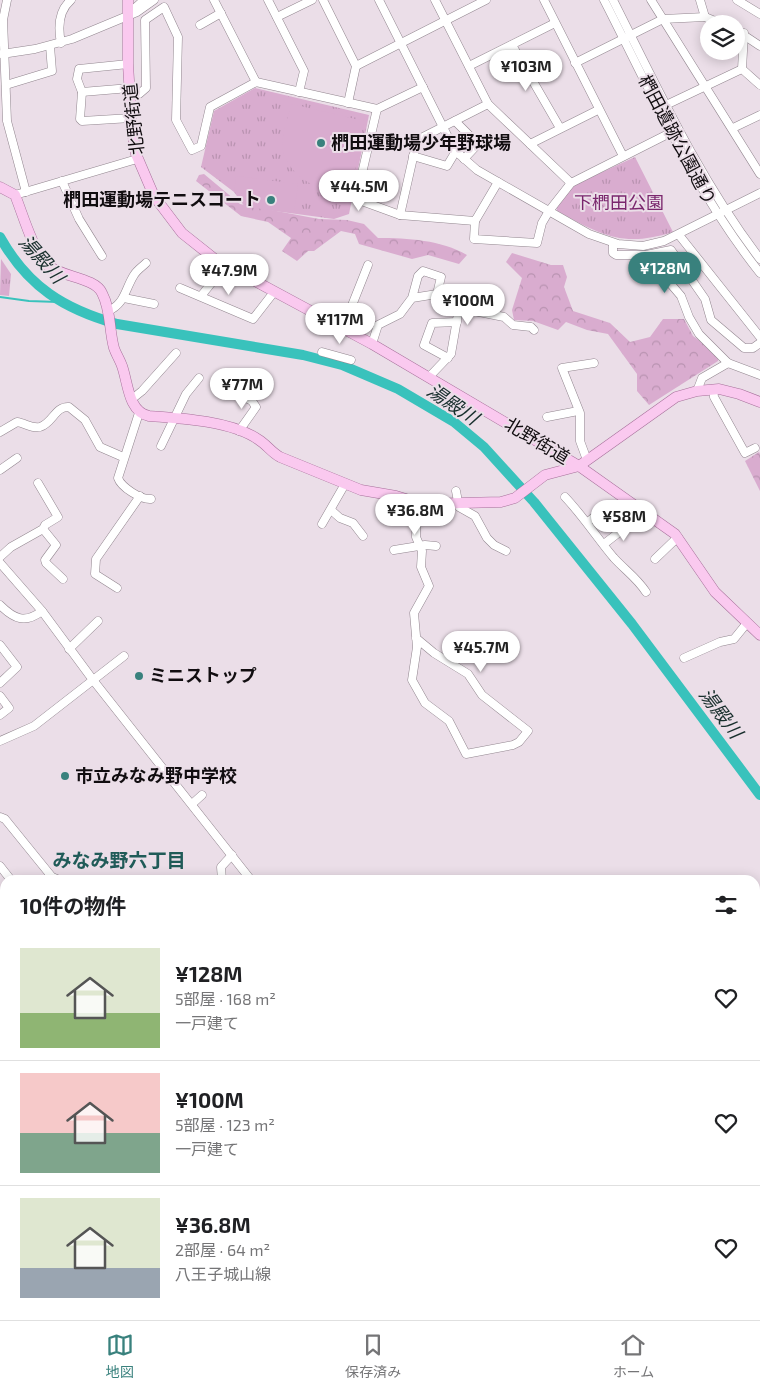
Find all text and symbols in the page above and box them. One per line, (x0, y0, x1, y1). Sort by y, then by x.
map controls (700, 15, 745, 60)
button: layers (700, 15, 745, 60)
pin: ¥103M (491, 49, 561, 92)
text: ¥103M (500, 56, 552, 75)
street label: 椚田遺跡公園通り (634, 71, 721, 208)
street label: 北野街道 (118, 82, 148, 156)
place label: 椚田運動場少年野球場 (331, 131, 511, 153)
marker: 椚田運動場少年野球場 (315, 137, 327, 149)
pin: ¥44.5M (318, 170, 400, 212)
text: ¥44.5M (330, 176, 388, 195)
place label: 椚田運動場テニスコート (63, 188, 261, 210)
park label: 下椚田公園 (574, 191, 664, 213)
marker: 椚田運動場テニスコート (265, 194, 277, 206)
water label: 湯殿川 (15, 230, 71, 289)
pin: ¥128M (630, 252, 700, 294)
pin: ¥47.9M (188, 254, 270, 296)
text: ¥128M (639, 258, 691, 277)
text: ¥47.9M (201, 260, 257, 279)
pin: ¥100M (433, 284, 503, 326)
text: ¥100M (442, 290, 494, 309)
pin: ¥117M (305, 302, 375, 345)
text: ¥117M (316, 309, 364, 328)
pin: ¥77M (212, 368, 272, 410)
text: ¥77M (221, 374, 263, 393)
water label: 湯殿川 (423, 378, 485, 430)
street label: 北野街道 (501, 412, 574, 468)
pin: ¥36.8M (374, 494, 456, 536)
text: ¥36.8M (386, 500, 444, 519)
pin: ¥58M (594, 500, 654, 542)
text: ¥58M (602, 506, 646, 525)
pin: ¥45.7M (440, 630, 522, 673)
text: ¥45.7M (453, 637, 509, 656)
place label: ミニストップ (149, 664, 257, 686)
marker: ミニストップ (133, 670, 145, 682)
water label: 湯殿川 (695, 683, 749, 744)
place label: 市立みなみ野中学校 (75, 764, 237, 786)
marker: 市立みなみ野中学校 (59, 770, 71, 782)
district label: みなみ野六丁目 (52, 848, 186, 871)
icon: filters (712, 891, 740, 919)
text: 10件の物件 (20, 893, 126, 918)
text: ¥128M (175, 961, 243, 986)
icon: home (60, 968, 120, 1028)
icon: heart (712, 984, 740, 1012)
text: 5部屋 · 168 m² (175, 989, 276, 1008)
text: 一戸建て (175, 1013, 239, 1032)
text: ¥100M (175, 1087, 244, 1112)
icon: home (60, 1093, 120, 1153)
icon: heart (712, 1109, 740, 1137)
text: 5部屋 · 123 m² (175, 1115, 275, 1134)
text: 一戸建て (175, 1139, 239, 1158)
text: ¥36.8M (175, 1212, 251, 1237)
icon: home (60, 1218, 120, 1278)
icon: heart (712, 1234, 740, 1262)
text: 2部屋 · 64 m² (175, 1240, 270, 1259)
text: 八王子城山線 (175, 1264, 271, 1283)
tab: 地図 (106, 1331, 134, 1381)
tab: 保存済み (345, 1331, 401, 1381)
tab: ホーム (613, 1331, 654, 1381)

